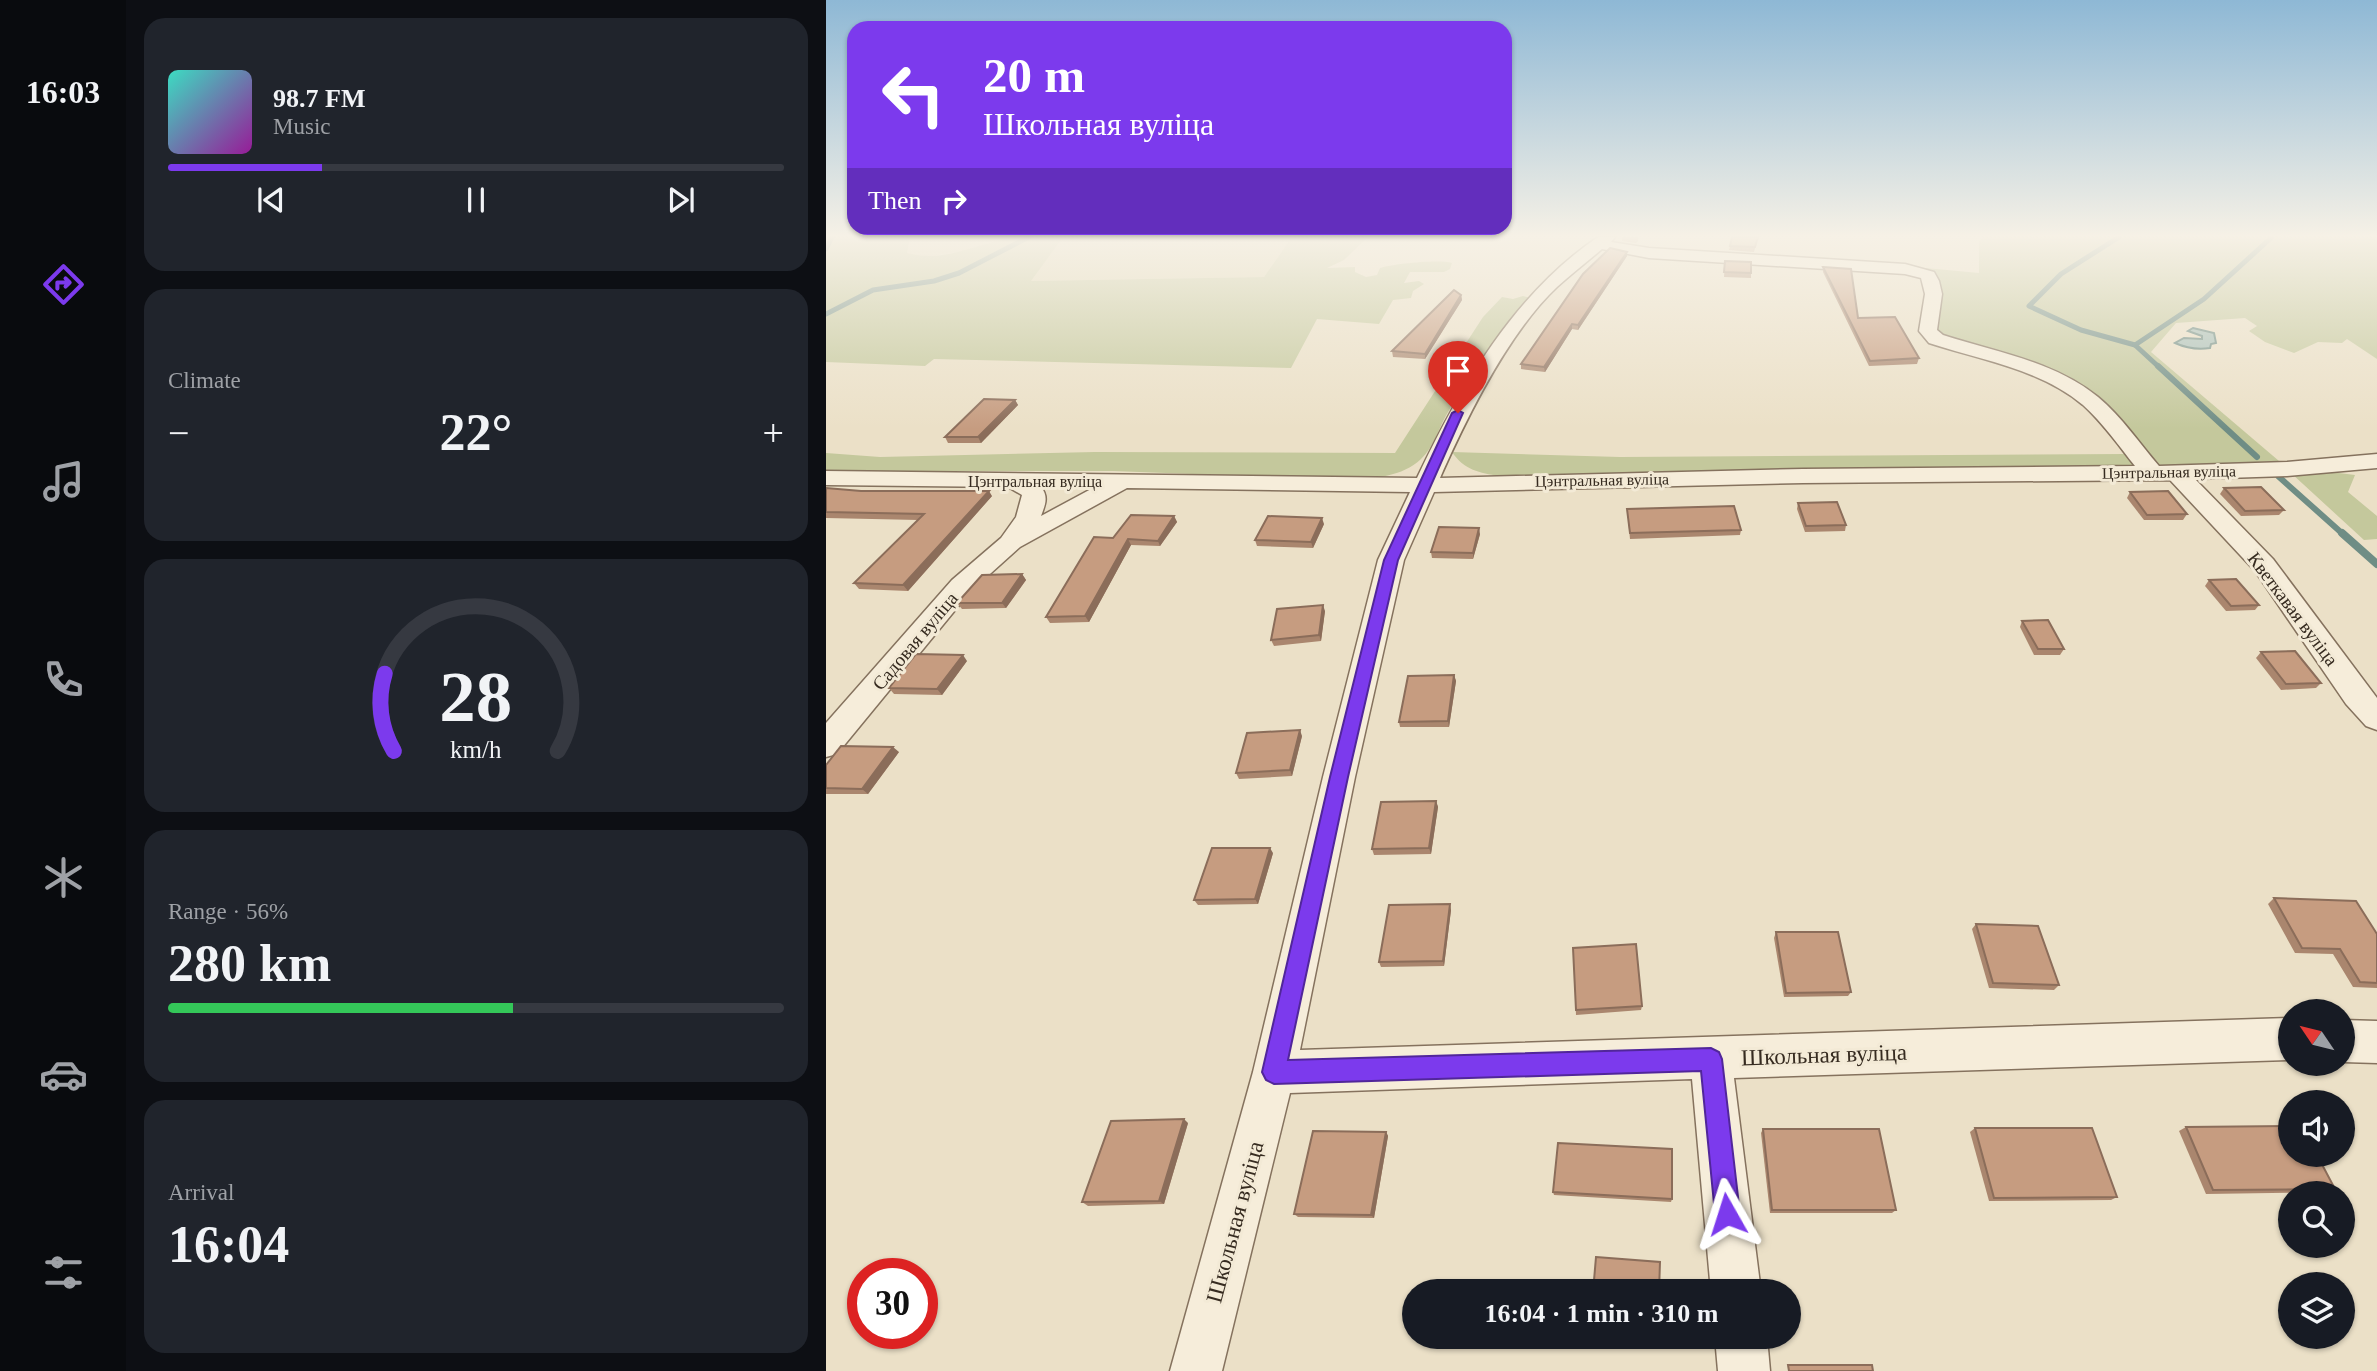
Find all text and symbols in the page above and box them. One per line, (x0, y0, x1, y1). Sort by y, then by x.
text: 20 m (983, 48, 1085, 103)
icon: left (868, 49, 959, 140)
text: 16:03 (26, 74, 100, 110)
text: 98.7 FM (273, 84, 365, 113)
text: Школьная вуліца (983, 106, 1214, 142)
text: Music (273, 114, 331, 139)
icon: previous (252, 181, 290, 219)
icon: pause (457, 181, 495, 219)
icon: next (662, 181, 700, 219)
icon: right (935, 182, 973, 220)
text: Then (868, 186, 921, 215)
icon: directions (39, 260, 88, 309)
pin (1428, 341, 1488, 413)
icon: arrive (1439, 352, 1477, 390)
text: Climate (168, 368, 241, 393)
text: 22° (440, 404, 512, 461)
text: − (168, 412, 189, 454)
text: + (763, 412, 784, 454)
icon: music (39, 457, 88, 506)
street label: Цэнтральная вуліца (2102, 462, 2236, 483)
street label: Цэнтральная вуліца (1535, 470, 1669, 491)
street label: Цэнтральная вуліца (968, 473, 1102, 491)
street label: Кветкавая вуліца (2243, 548, 2343, 670)
street label: Садовая вуліца (868, 587, 962, 694)
icon: phone (39, 655, 88, 704)
text: 28 (440, 657, 512, 738)
text: km/h (450, 736, 502, 763)
icon: climate (39, 853, 88, 902)
text: Range · 56% (168, 899, 288, 924)
text: 280 km (168, 935, 331, 992)
north arrow (2278, 999, 2356, 1076)
map controls (2278, 999, 2355, 1349)
street label: Школьная вуліца (1741, 1040, 1907, 1070)
icon: car (39, 1050, 88, 1099)
button: sound (2278, 1090, 2355, 1167)
street label: Школьная вуліца (1201, 1139, 1269, 1305)
position arrow (1690, 1177, 1764, 1251)
text: Arrival (168, 1180, 234, 1205)
button: search (2278, 1181, 2355, 1258)
text: 16:04 (168, 1216, 289, 1273)
icon: filters (39, 1248, 88, 1297)
speed limit sign: 30 (847, 1258, 938, 1349)
button: layers (2278, 1272, 2355, 1349)
text: 16:04 · 1 min · 310 m (1485, 1299, 1719, 1328)

